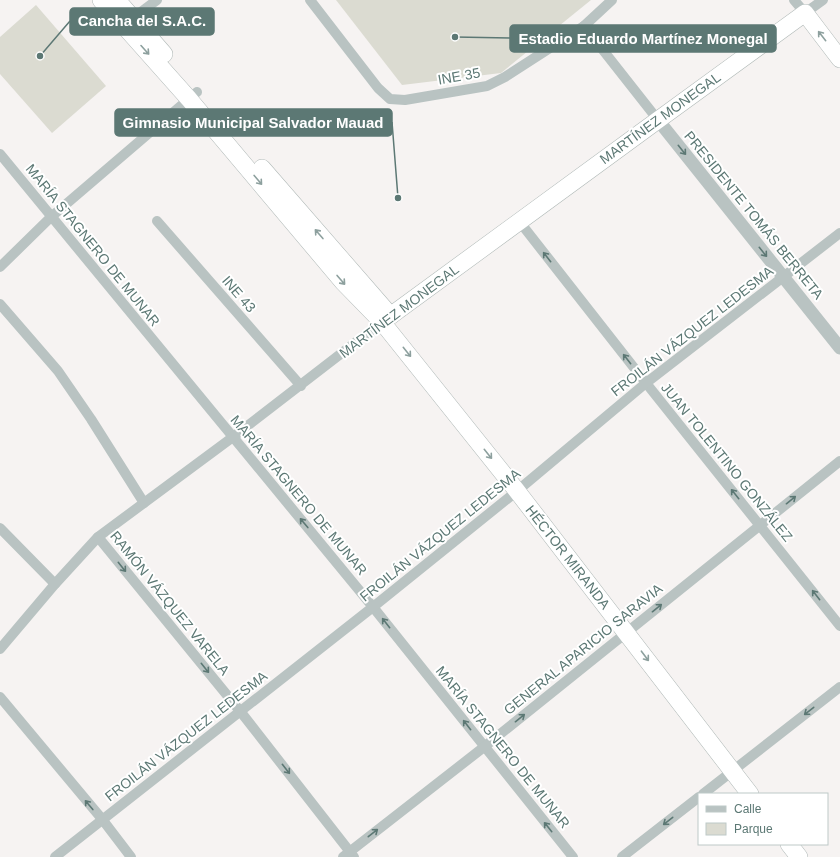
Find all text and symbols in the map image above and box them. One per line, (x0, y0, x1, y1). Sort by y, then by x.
callout: Cancha del S.A.C. (70, 8, 214, 35)
text: Cancha del S.A.C. (78, 12, 206, 29)
callout: Estadio Eduardo Martínez Monegal (510, 25, 776, 52)
text: Estadio Eduardo Martínez Monegal (518, 30, 768, 47)
one-way arrow (818, 31, 827, 42)
one-way arrow (140, 45, 150, 55)
street label: INE 35 (437, 64, 482, 88)
street label: MARTÍNEZ MONEGAL (597, 69, 724, 167)
callout: Gimnasio Municipal Salvador Mauad (115, 109, 392, 136)
text: Gimnasio Municipal Salvador Mauad (123, 114, 383, 131)
street label: PRESIDENTE TOMÁS BERRETA (681, 128, 827, 303)
one-way arrow (678, 145, 686, 156)
street label: MARÍA STAGNERO DE MUNAR (23, 161, 163, 329)
one-way arrow (253, 175, 262, 186)
one-way arrow (315, 228, 324, 239)
one-way arrow (759, 246, 767, 257)
one-way arrow (543, 251, 552, 262)
street label: MARTÍNEZ MONEGAL (336, 261, 462, 361)
street label: FROILÁN VÁZQUEZ LEDESMA (608, 262, 777, 399)
street label: INE 43 (219, 273, 259, 316)
one-way arrow (337, 274, 346, 285)
one-way arrow (402, 347, 411, 358)
one-way arrow (623, 354, 632, 365)
street label: JUAN TOLENTINO GONZÁLEZ (658, 379, 796, 545)
street label: MARÍA STAGNERO DE MUNAR (227, 412, 371, 578)
one-way arrow (483, 449, 492, 460)
street label: FROILÁN VÁZQUEZ LEDESMA (357, 465, 524, 605)
one-way arrow (731, 488, 739, 499)
one-way arrow (786, 496, 797, 505)
street label: HÉCTOR MIRANDA (523, 502, 614, 613)
one-way arrow (299, 517, 308, 528)
street label: RAMÓN VÁZQUEZ VARELA (107, 528, 233, 679)
one-way arrow (118, 562, 127, 573)
street label: GENERAL APARICIO SARAVIA (501, 580, 666, 718)
one-way arrow (812, 590, 820, 601)
one-way arrow (652, 604, 663, 613)
one-way arrow (382, 618, 391, 629)
one-way arrow (641, 651, 649, 662)
one-way arrow (200, 662, 209, 673)
street label: MARÍA STAGNERO DE MUNAR (433, 663, 573, 831)
street label: FROILÁN VÁZQUEZ LEDESMA (102, 667, 271, 804)
one-way arrow (804, 707, 815, 715)
one-way arrow (514, 714, 525, 723)
one-way arrow (462, 720, 471, 731)
one-way arrow (281, 764, 290, 775)
legend (698, 793, 828, 845)
one-way arrow (85, 799, 94, 810)
text: Calle (734, 802, 762, 816)
one-way arrow (663, 817, 674, 825)
one-way arrow (544, 821, 553, 832)
text: Parque (734, 822, 773, 836)
one-way arrow (368, 829, 379, 837)

